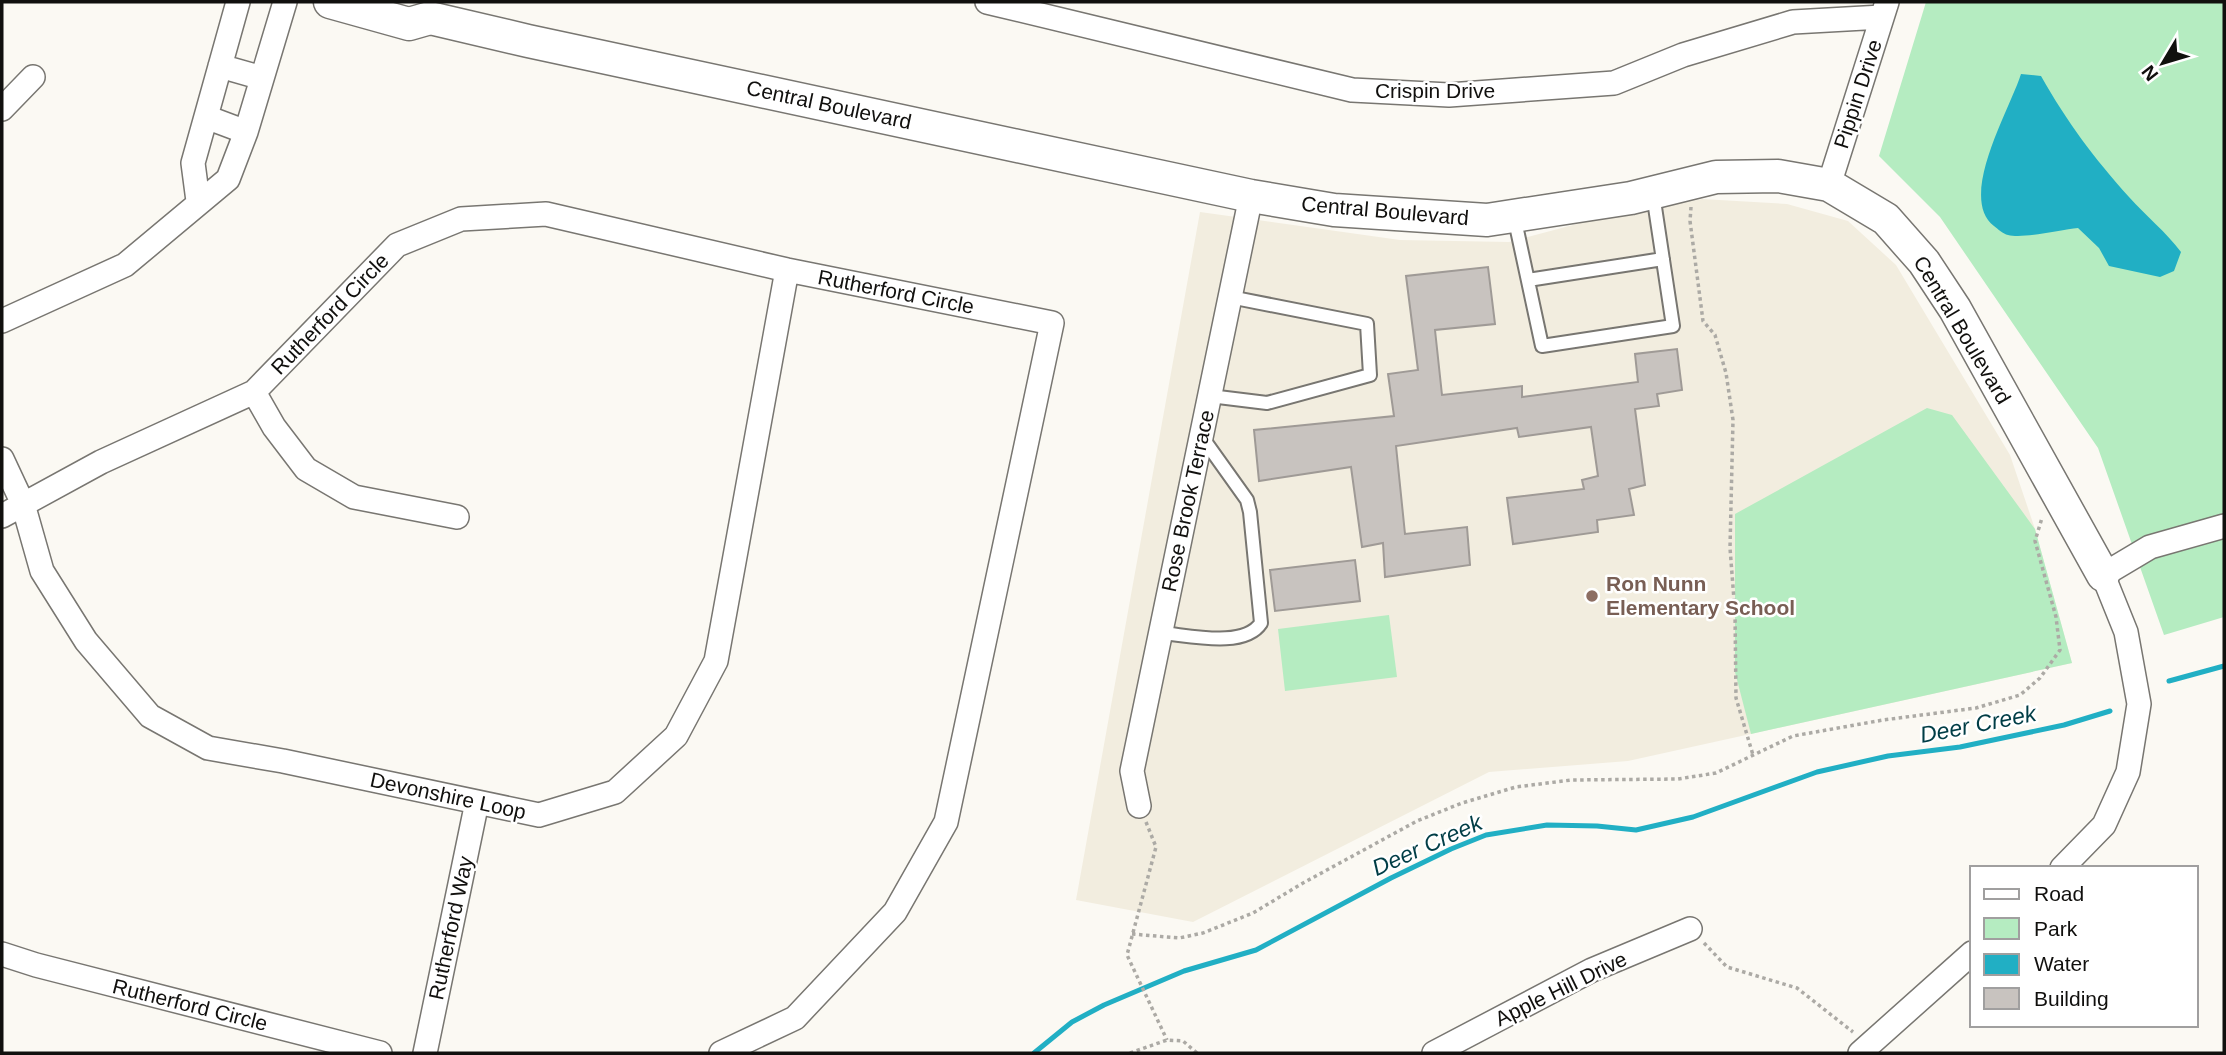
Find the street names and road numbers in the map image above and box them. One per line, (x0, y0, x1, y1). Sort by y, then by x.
street label: Pippin Drive (1829, 36, 1886, 151)
street label: Central Boulevard (745, 76, 914, 133)
street label: Crispin Drive (1375, 79, 1495, 102)
street label: Central Boulevard (1300, 192, 1470, 229)
street label: Rutherford Circle (266, 249, 393, 379)
street label: Central Boulevard (1909, 252, 2016, 408)
street label: Rutherford Circle (816, 265, 976, 318)
street label: Rose Brook Terrace (1157, 408, 1218, 594)
street label: Devonshire Loop (368, 768, 528, 823)
street label: Rutherford Way (424, 853, 477, 1002)
street label: Apple Hill Drive (1491, 947, 1630, 1030)
street label: Rutherford Circle (110, 974, 270, 1035)

